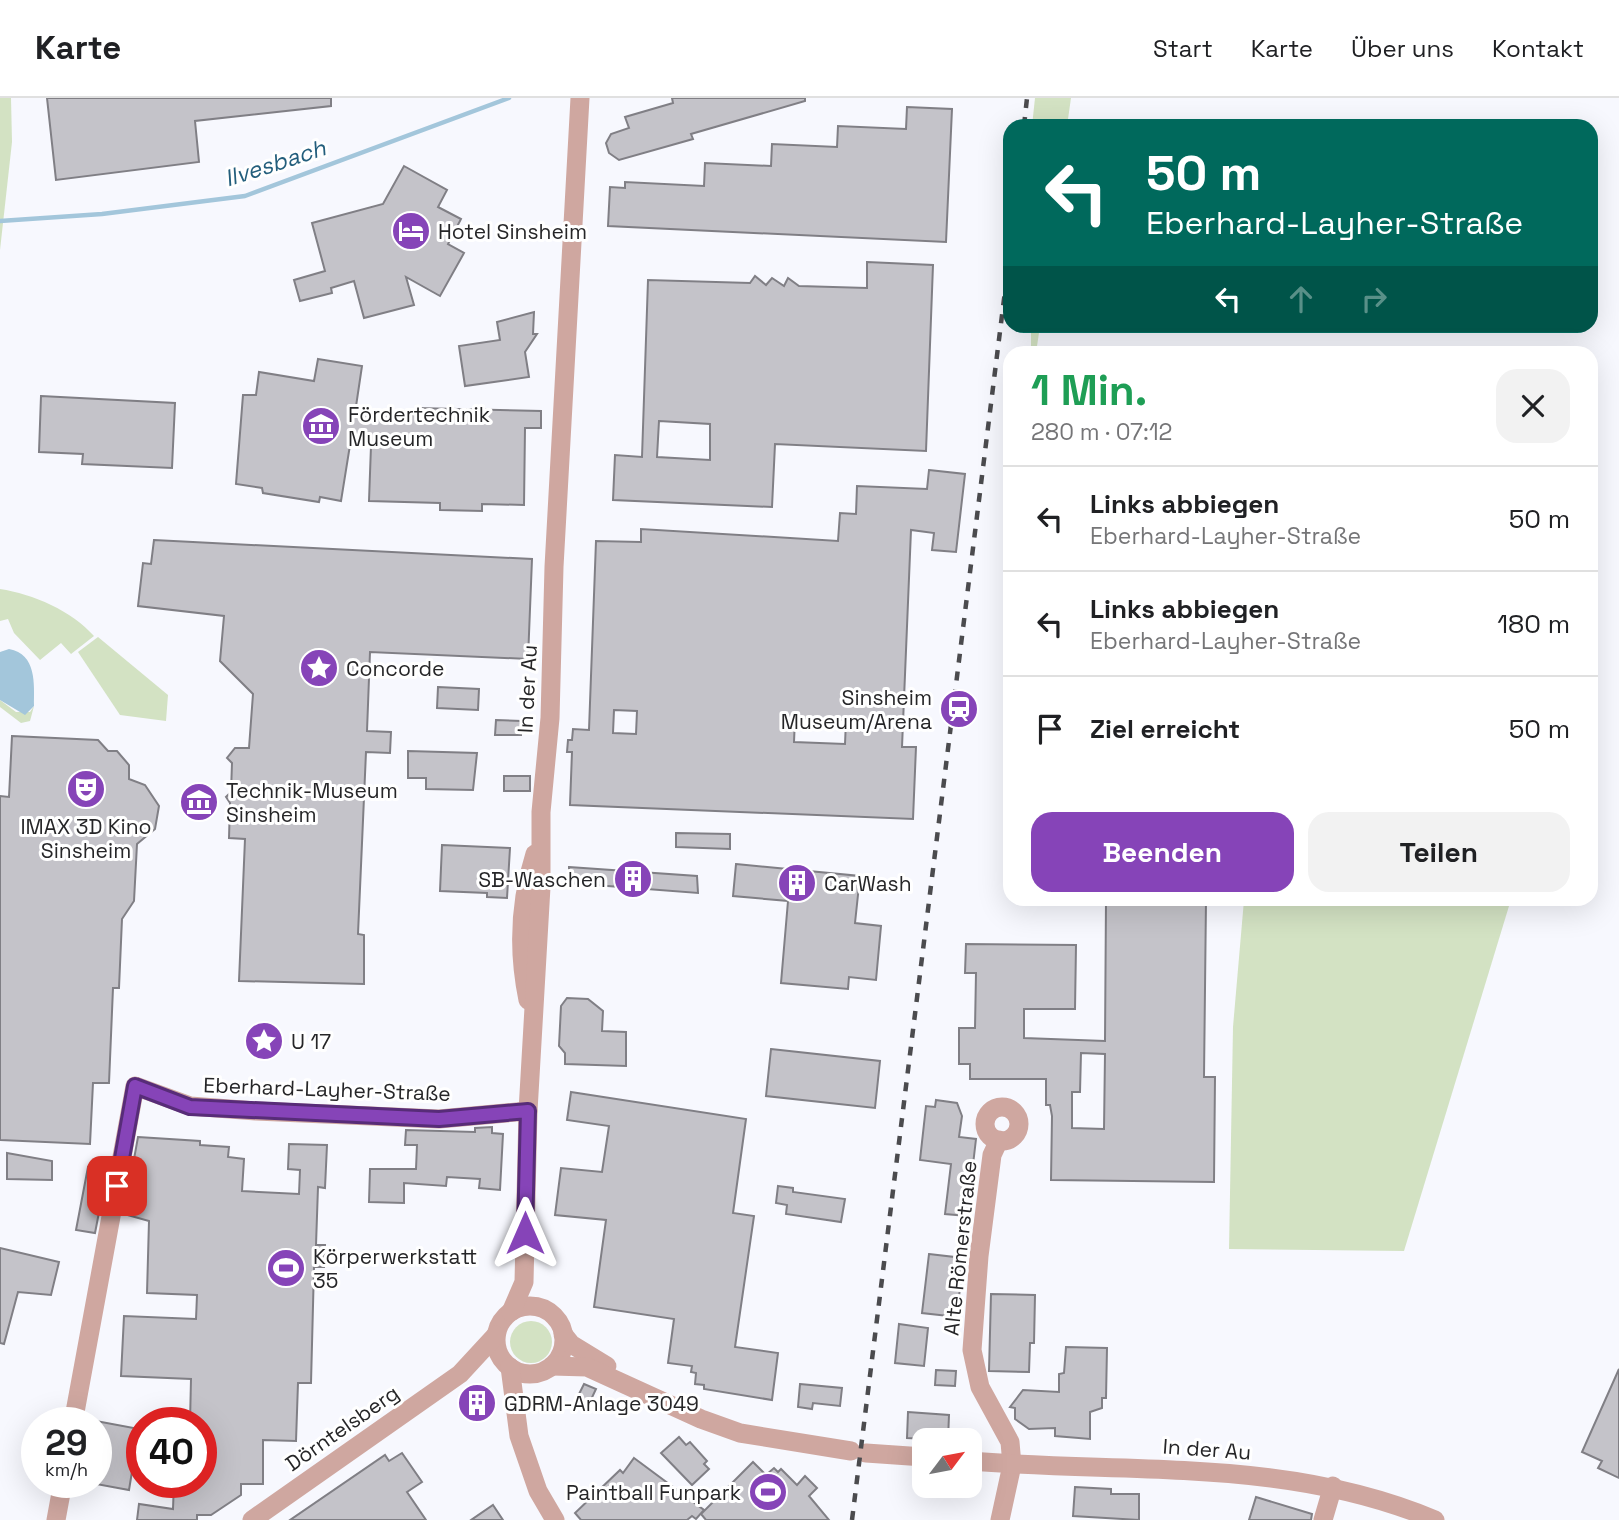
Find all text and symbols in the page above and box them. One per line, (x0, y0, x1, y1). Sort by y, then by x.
text: Karte (35, 27, 121, 69)
text: Start (1153, 33, 1213, 64)
text: Karte (1251, 33, 1313, 64)
text: Über uns (1351, 33, 1454, 64)
text: Kontakt (1492, 33, 1584, 64)
water label: Ilvesbach (221, 132, 330, 193)
text: 50 m (1146, 142, 1261, 204)
icon: left (1031, 147, 1122, 238)
text: Eberhard-Layher-Straße (1146, 203, 1523, 243)
hotel icon: Hotel Sinsheim (390, 210, 432, 252)
place label: Hotel Sinsheim (438, 218, 587, 245)
icon: left (1209, 280, 1247, 318)
icon: ahead (1282, 280, 1320, 318)
icon: right (1355, 280, 1393, 318)
text: 1 Min. (1031, 364, 1147, 417)
button: close (1496, 369, 1570, 443)
place label: Fördertechnik Museum (348, 401, 490, 452)
museum icon: Fördertechnik Museum (300, 405, 342, 447)
text: 280 m · 07:12 (1031, 417, 1172, 447)
text: Links abbiegen (1090, 487, 1279, 521)
icon: left (1031, 500, 1069, 538)
text: 50 m (1509, 502, 1570, 536)
text: Eberhard-Layher-Straße (1090, 521, 1361, 551)
text: Links abbiegen (1090, 592, 1279, 626)
icon: left (1031, 605, 1069, 643)
text: 180 m (1497, 607, 1570, 641)
text: Eberhard-Layher-Straße (1090, 626, 1361, 656)
street label: In der Au (511, 644, 543, 734)
place icon: Concorde (298, 647, 340, 689)
place label: Concorde (346, 655, 444, 682)
place label: Sinsheim Museum/Arena (781, 684, 932, 735)
station icon: Sinsheim Museum/Arena (938, 688, 980, 730)
icon: arrive (1031, 710, 1069, 748)
text: Ziel erreicht (1090, 712, 1240, 746)
text: 50 m (1509, 712, 1570, 746)
theatre icon: IMAX 3D Kino Sinsheim (65, 768, 107, 810)
place label: Technik-Museum Sinsheim (226, 777, 398, 828)
museum icon: Technik-Museum Sinsheim (178, 781, 220, 823)
button: Beenden (1031, 812, 1294, 892)
button: Teilen (1308, 812, 1570, 892)
place label: IMAX 3D Kino Sinsheim (20, 813, 152, 864)
building icon: SB-Waschen (612, 858, 654, 900)
building icon: CarWash (776, 862, 818, 904)
place label: SB-Waschen (478, 866, 606, 893)
place label: CarWash (824, 870, 912, 897)
place icon: U 17 (243, 1020, 285, 1062)
place label: U 17 (291, 1028, 331, 1055)
street label: Eberhard-Layher-Straße (203, 1071, 451, 1107)
pin (87, 1156, 147, 1216)
street label: Alte Römerstraße (937, 1159, 983, 1337)
icon: arrive (98, 1167, 136, 1205)
position arrow (488, 1196, 562, 1270)
place label: Körperwerkstatt 35 (313, 1243, 477, 1294)
sports icon: Körperwerkstatt 35 (265, 1247, 307, 1289)
street label: Dörntelsberg (280, 1379, 404, 1477)
building icon: GDRM-Anlage 3049 (456, 1382, 498, 1424)
place label: GDRM-Anlage 3049 (504, 1390, 699, 1417)
speed limit sign: 40 (126, 1407, 217, 1498)
text: 29 (45, 1421, 88, 1465)
north arrow (912, 1428, 982, 1498)
map controls (912, 1428, 982, 1498)
street label: In der Au (1162, 1432, 1252, 1466)
text: km/h (45, 1458, 88, 1481)
sports icon: Paintball Funpark (747, 1471, 789, 1513)
place label: Paintball Funpark (566, 1479, 741, 1506)

